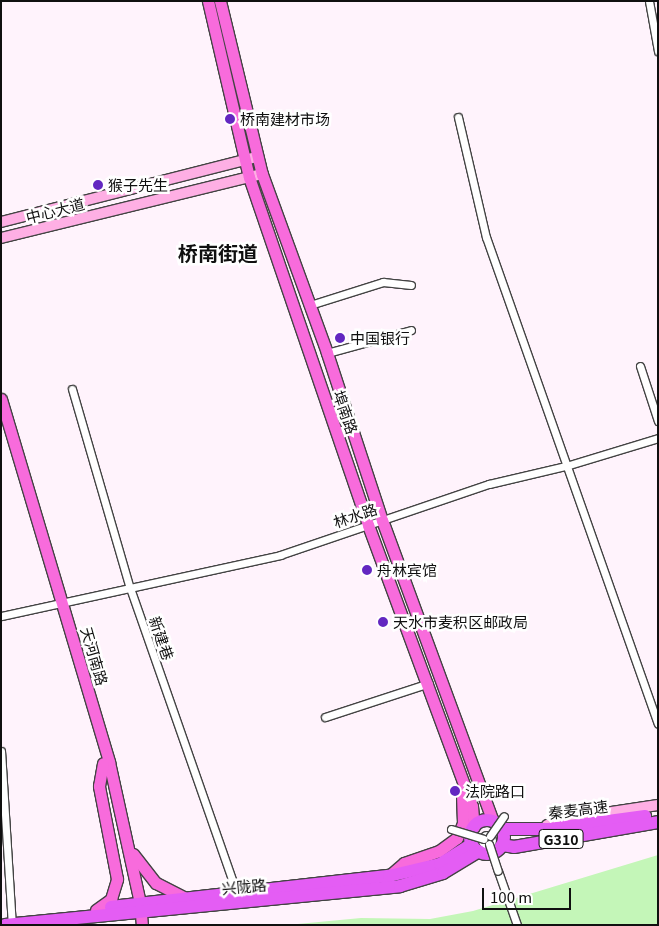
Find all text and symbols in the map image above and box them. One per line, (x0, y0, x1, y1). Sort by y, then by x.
place label: 桥南建材市场 (240, 110, 330, 128)
marker: 桥南建材市场 (224, 113, 236, 125)
place label: 猴子先生 (108, 176, 168, 194)
marker: 猴子先生 (92, 179, 104, 191)
street label: 中心大道 (24, 194, 86, 226)
district label: 桥南街道 (178, 240, 258, 264)
place label: 中国银行 (350, 329, 410, 347)
marker: 中国银行 (334, 332, 346, 344)
street label: 埠南路 (330, 388, 362, 436)
street label: 林水路 (331, 499, 379, 531)
place label: 舟林宾馆 (377, 561, 437, 579)
marker: 舟林宾馆 (361, 564, 373, 576)
place label: 天水市麦积区邮政局 (393, 613, 528, 631)
street label: 新建巷 (146, 614, 178, 662)
marker: 天水市麦积区邮政局 (377, 616, 389, 628)
street label: 天河南路 (78, 625, 112, 687)
place label: 法院路口 (465, 782, 525, 800)
marker: 法院路口 (449, 785, 461, 797)
street label: 秦麦高速 (547, 796, 609, 822)
road number: G310 (538, 828, 584, 851)
street label: 兴陇路 (221, 875, 267, 897)
scale bar (484, 878, 573, 910)
text: 100 m (490, 886, 532, 907)

